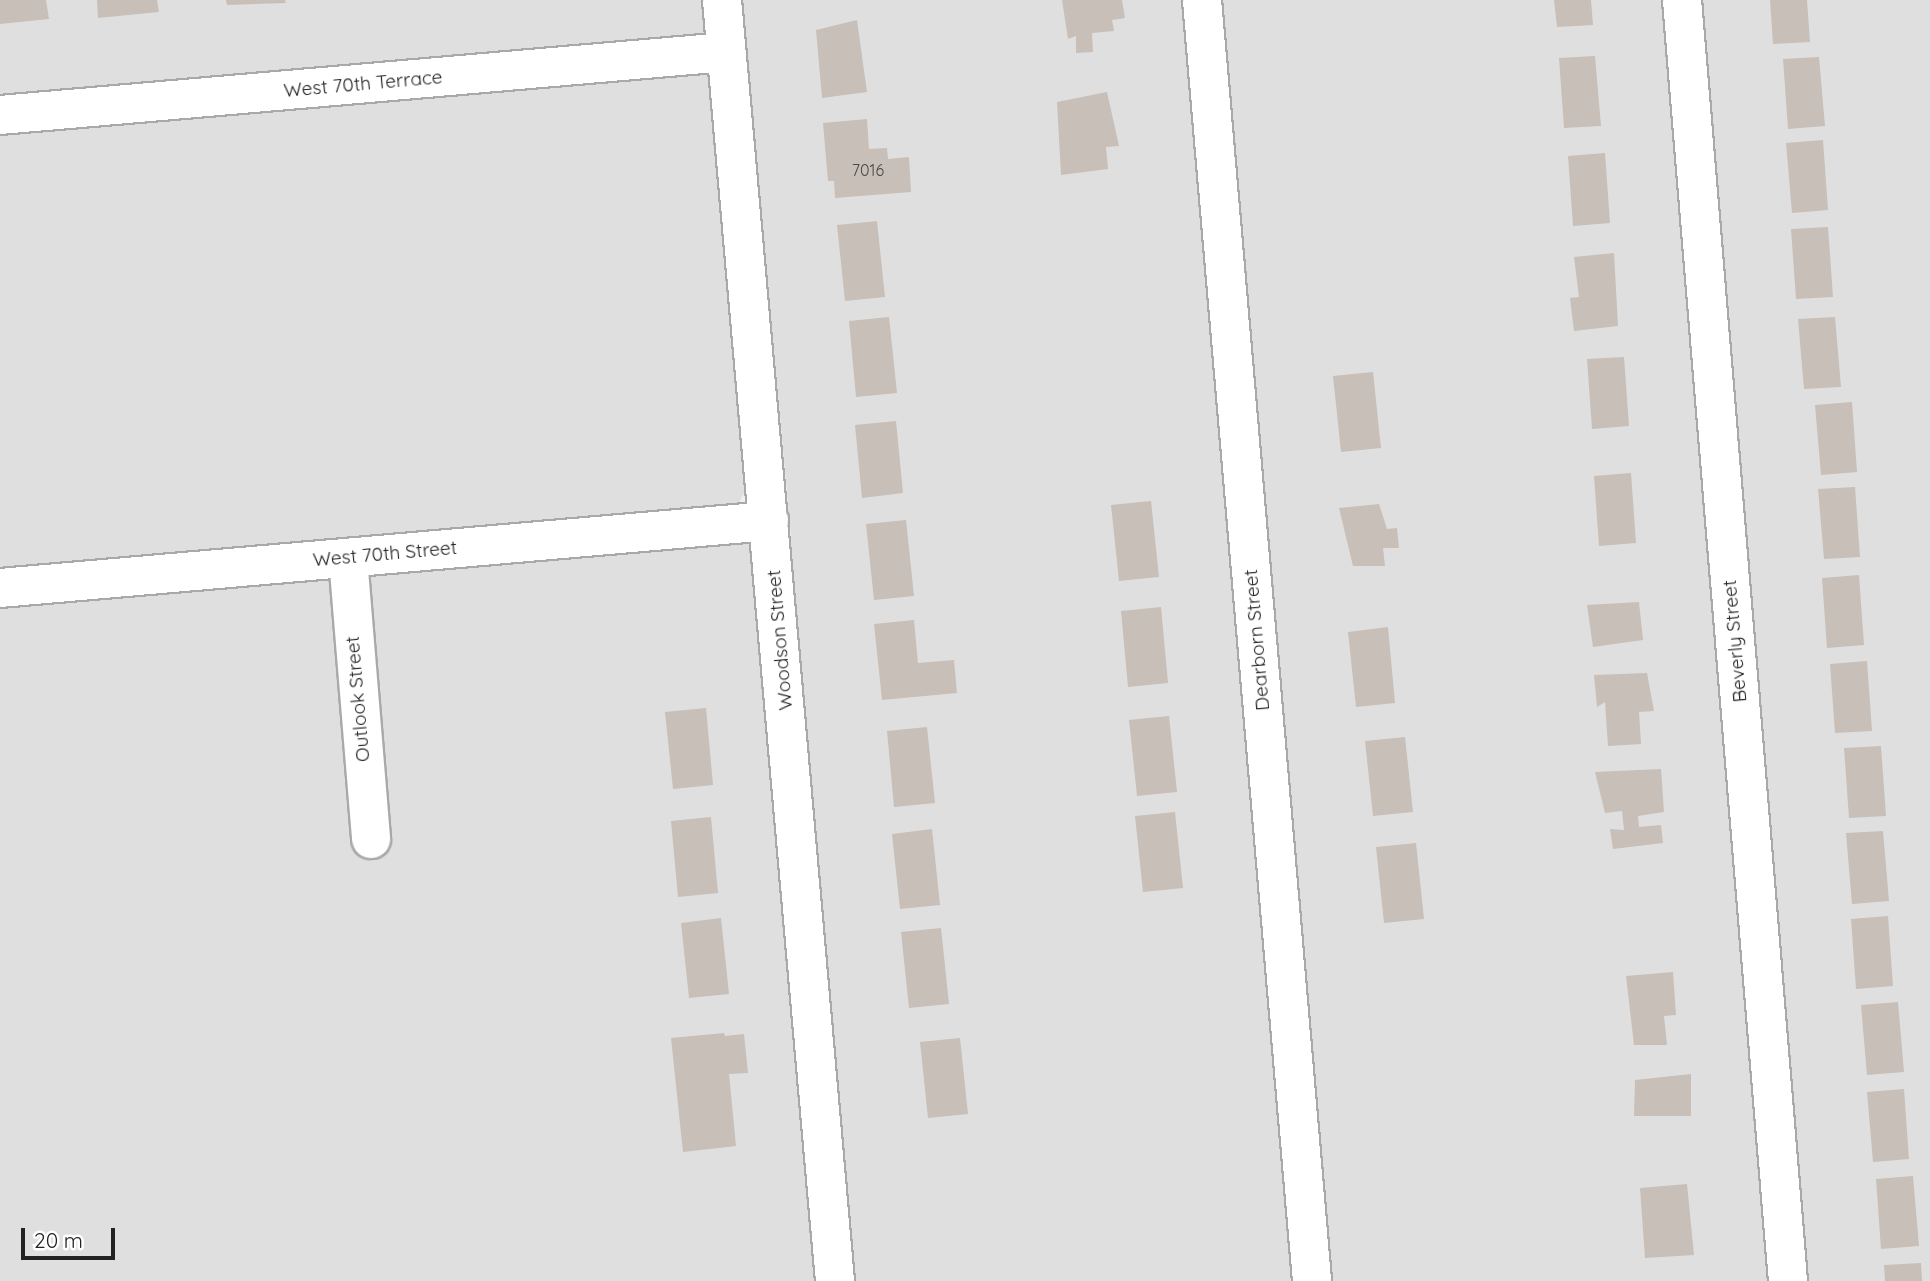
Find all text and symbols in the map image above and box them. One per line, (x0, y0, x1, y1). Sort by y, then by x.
street label: West 70th Terrace (283, 66, 443, 102)
house number: 7016 (852, 160, 884, 180)
street label: West 70th Street (312, 536, 458, 572)
street label: Dearborn Street (1239, 568, 1275, 712)
street label: Woodson Street (762, 569, 798, 711)
street label: Beverly Street (1718, 579, 1752, 703)
street label: Outlook Street (341, 635, 375, 763)
scale bar (24, 1214, 119, 1258)
text: 20 m (34, 1227, 83, 1253)

